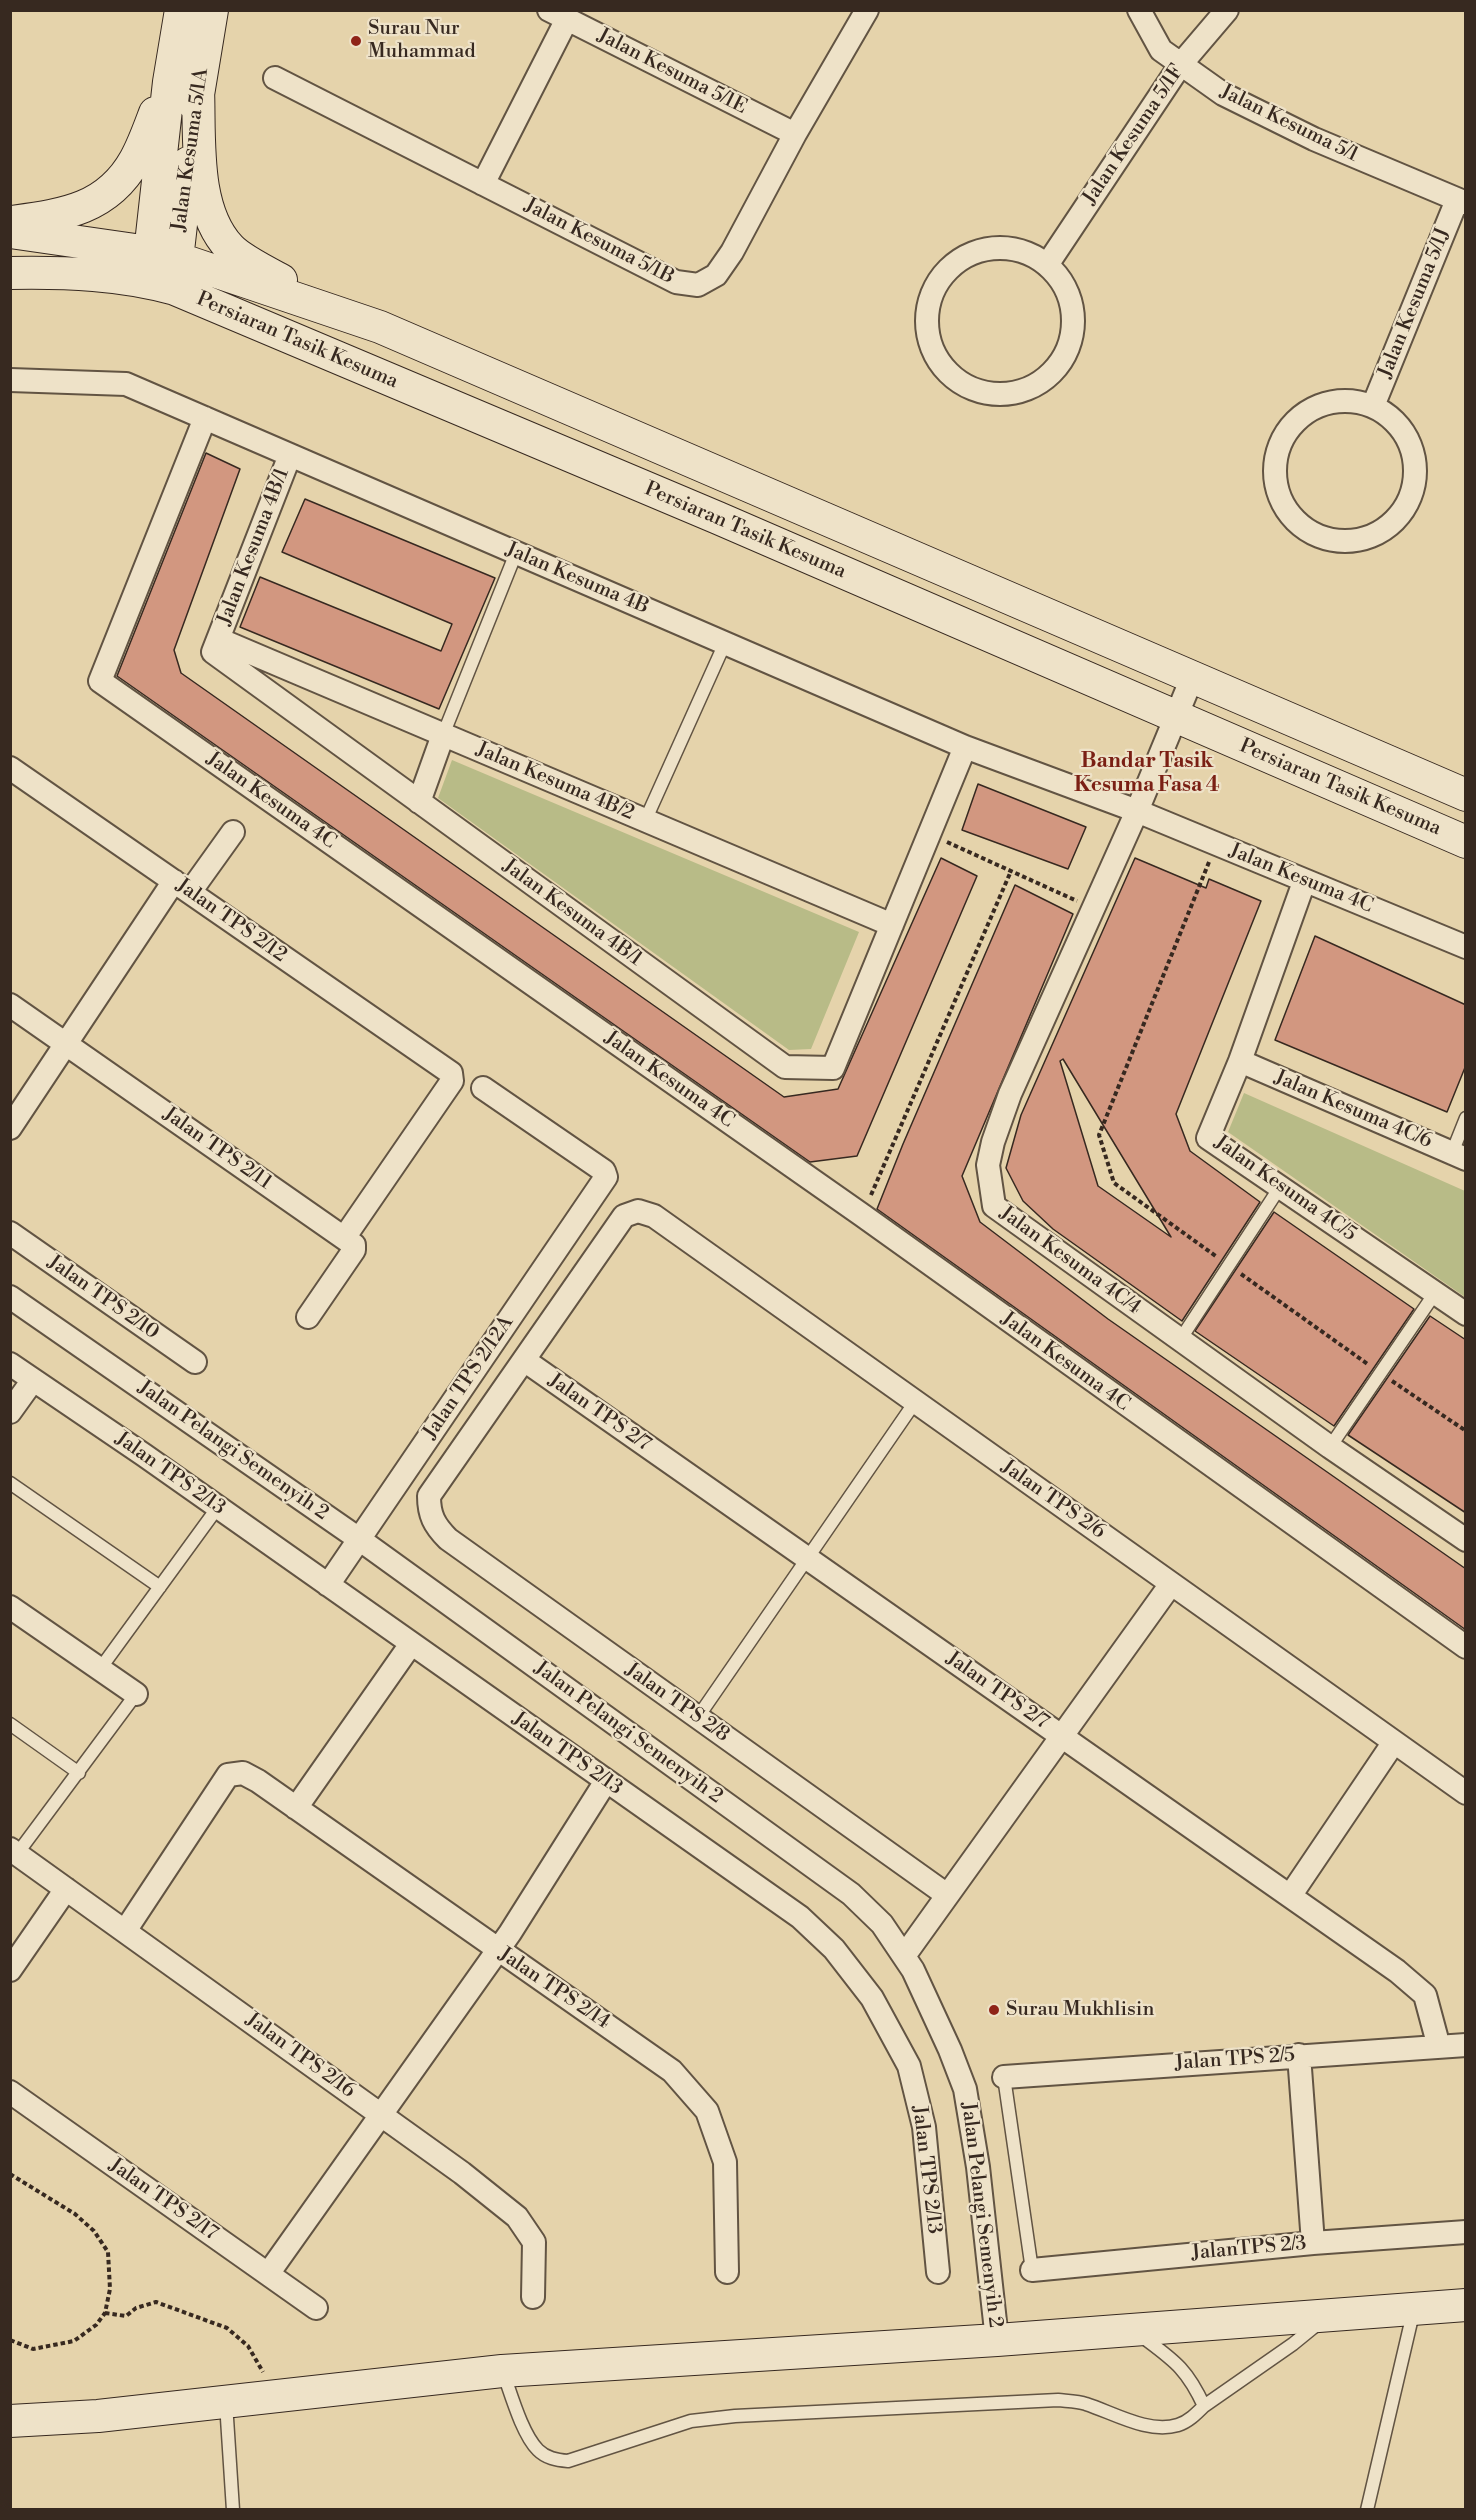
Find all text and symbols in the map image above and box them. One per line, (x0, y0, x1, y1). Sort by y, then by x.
place label: Surau Nur Muhammad (368, 17, 476, 64)
street label: Jalan Kesuma 5/1E (593, 24, 751, 120)
marker: Surau Nur Muhammad (349, 34, 363, 48)
street label: Jalan Kesuma 5/1F (1078, 60, 1190, 210)
street label: Jalan Kesuma 5/1A (168, 67, 214, 233)
street label: Jalan Kesuma 5/1 (1216, 80, 1362, 168)
street label: Jalan Kesuma 5/1B (520, 194, 678, 290)
street label: Jalan Kesuma 5/1J (1374, 224, 1456, 382)
street label: Persiaran Tasik Kesuma (193, 288, 401, 394)
street label: Jalan Kesuma 4B/1 (213, 465, 295, 629)
street label: Persiaran Tasik Kesuma (641, 478, 849, 584)
street label: Jalan Kesuma 4B (502, 538, 652, 620)
street label: Persiaran Tasik Kesuma (1236, 735, 1444, 841)
street label: Jalan Kesuma 4B/2 (472, 738, 638, 826)
street label: Jalan Kesuma 4C (202, 747, 340, 855)
district label: Bandar Tasik Kesuma Fasa 4 (1074, 749, 1220, 799)
street label: Jalan Kesuma 4C (1226, 839, 1376, 919)
street label: Jalan Kesuma 4B/1 (498, 854, 646, 972)
street label: Jalan TPS 2/12 (171, 874, 291, 968)
street label: Jalan Kesuma 4C (600, 1026, 738, 1134)
street label: Jalan Kesuma 4C/6 (1271, 1066, 1435, 1154)
street label: Jalan TPS 2/11 (158, 1103, 276, 1195)
street label: Jalan Kesuma 4C/5 (1209, 1131, 1361, 1247)
street label: Jalan Kesuma 4C/4 (995, 1202, 1145, 1320)
street label: Jalan TPS 2/10 (43, 1251, 163, 1345)
street label: Jalan Kesuma 4C (996, 1307, 1134, 1417)
street label: Jalan TPS 2/12A (419, 1312, 519, 1444)
street label: Jalan TPS 2/7 (543, 1369, 655, 1457)
street label: Jalan Pelangi Semenyih 2 (133, 1376, 333, 1526)
street label: Jalan TPS 2/13 (110, 1427, 230, 1521)
street label: Jalan TPS 2/6 (996, 1455, 1110, 1545)
street label: Jalan TPS 2/7 (941, 1647, 1053, 1735)
street label: Jalan Pelangi Semenyih 2 (529, 1657, 727, 1809)
street label: Jalan TPS 2/8 (620, 1658, 734, 1748)
street label: Jalan TPS 2/13 (507, 1707, 627, 1801)
street label: Jalan TPS 2/14 (494, 1943, 614, 2035)
place label: Surau Mukhlisin (1006, 1998, 1154, 2022)
marker: Surau Mukhlisin (987, 2003, 1001, 2017)
street label: Jalan TPS 2/16 (241, 2008, 359, 2104)
street label: Jalan TPS 2/5 (1174, 2044, 1296, 2076)
street label: Jalan Pelangi Semenyih 2 (955, 2101, 1007, 2329)
street label: Jalan TPS 2/13 (906, 2105, 946, 2235)
street label: Jalan TPS 2/17 (104, 2154, 222, 2246)
street label: JalanTPS 2/3 (1191, 2232, 1307, 2266)

